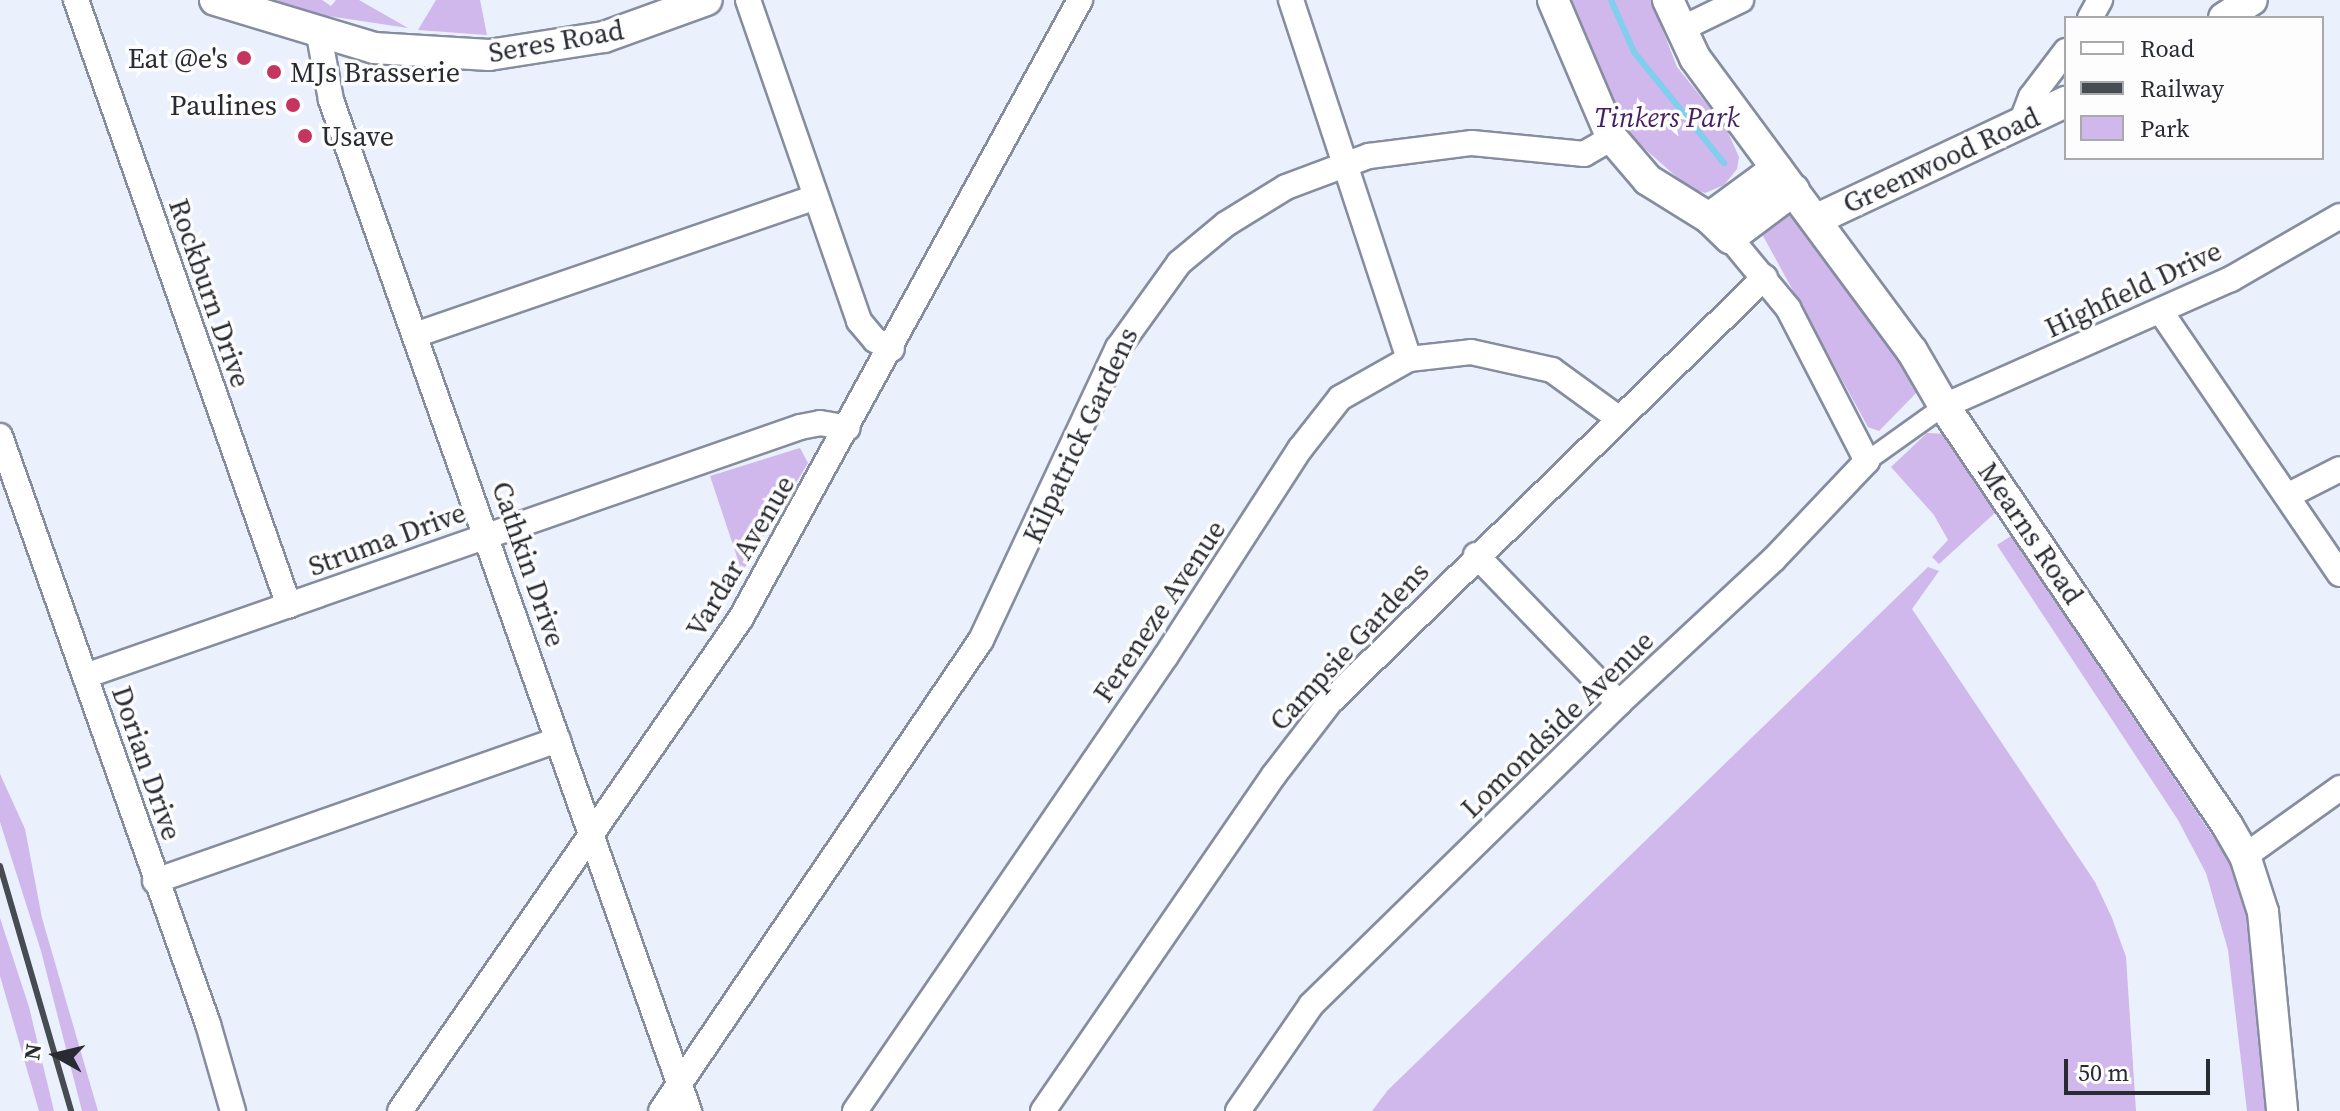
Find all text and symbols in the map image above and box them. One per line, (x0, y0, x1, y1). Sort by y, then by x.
street label: Seres Road (486, 13, 626, 69)
legend (2064, 16, 2324, 160)
text: Road (2140, 32, 2194, 65)
place label: Eat @e's (128, 41, 228, 75)
marker: Eat @e's (235, 49, 253, 67)
place label: MJs Brasserie (290, 55, 460, 89)
marker: MJs Brasserie (265, 63, 283, 81)
text: Railway (2140, 72, 2224, 105)
place label: Paulines (170, 88, 277, 122)
marker: Paulines (284, 96, 302, 114)
park label: Tinkers Park (1594, 100, 1740, 134)
street label: Greenwood Road (1837, 100, 2045, 220)
text: Park (2140, 112, 2189, 145)
place label: Usave (321, 119, 394, 153)
marker: Usave (296, 127, 314, 145)
street label: Rockburn Drive (162, 194, 258, 392)
street label: Highfield Drive (2039, 233, 2227, 345)
street label: Kilpatrick Gardens (1015, 322, 1145, 548)
street label: Mearns Road (1971, 456, 2091, 610)
street label: Vardar Avenue (679, 469, 801, 643)
street label: Cathkin Drive (485, 477, 573, 651)
street label: Struma Drive (304, 495, 470, 583)
street label: Fereneze Avenue (1086, 514, 1232, 708)
street label: Campsie Gardens (1262, 555, 1436, 737)
street label: Lomondside Avenue (1454, 623, 1660, 825)
street label: Dorian Drive (105, 682, 189, 844)
north arrow (16, 1015, 96, 1095)
text: N (16, 1042, 48, 1062)
scale bar (2068, 1043, 2214, 1093)
text: 50 m (2078, 1056, 2129, 1089)

